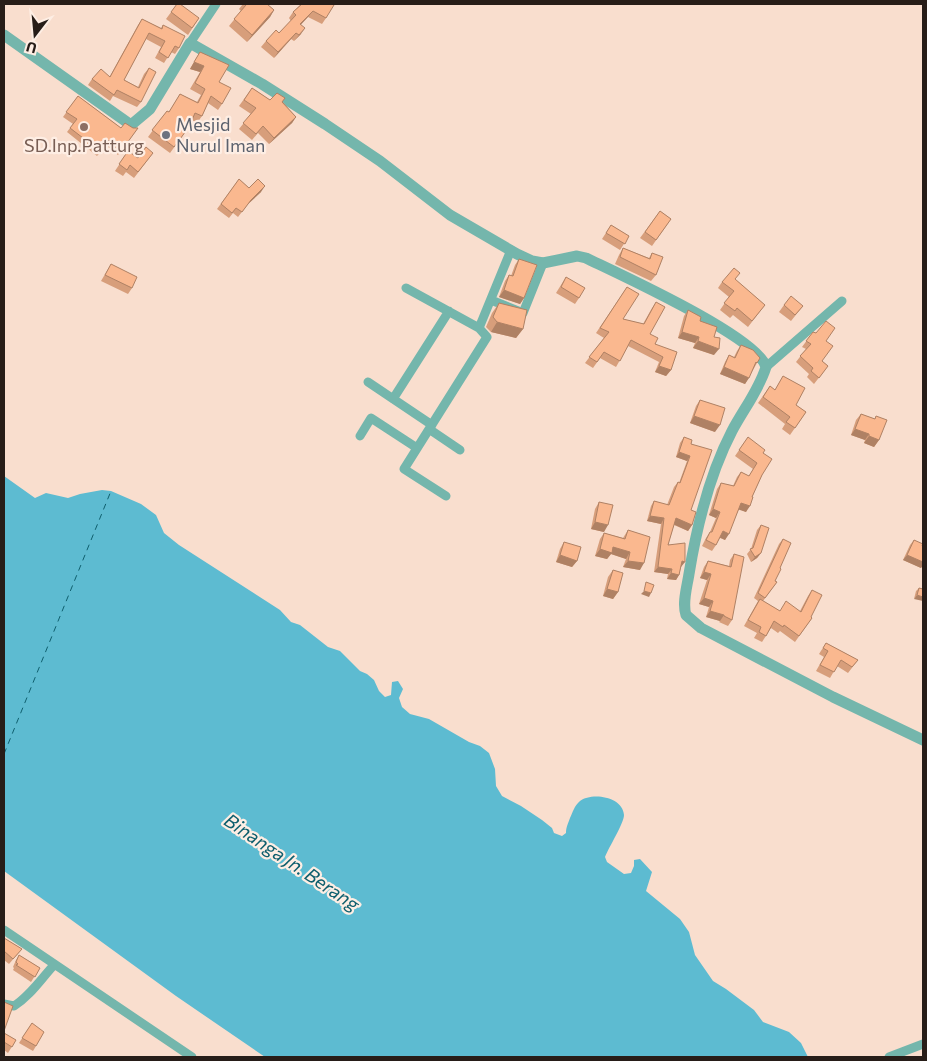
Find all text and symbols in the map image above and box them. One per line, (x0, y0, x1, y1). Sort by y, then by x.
north arrow (10, 10, 60, 60)
text: U (24, 38, 39, 58)
place label: Mesjid Nurul Iman (176, 113, 265, 156)
marker: SD.Inp.Patturg (78, 121, 90, 133)
marker: Mesjid Nurul Iman (160, 129, 172, 141)
place label: SD.Inp.Patturg (24, 134, 144, 156)
water label: Binanga Jn. Berang (220, 808, 365, 916)

